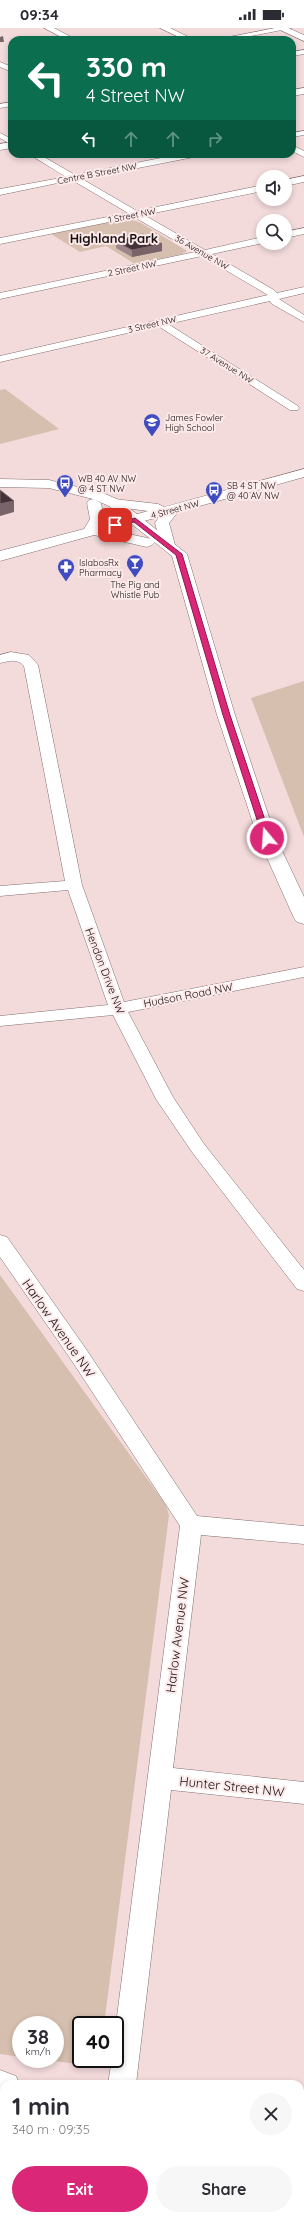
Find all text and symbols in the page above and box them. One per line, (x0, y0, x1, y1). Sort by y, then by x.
text: 09:34 (20, 5, 59, 24)
text: 330 m (86, 49, 167, 84)
icon: left (20, 52, 72, 104)
text: 4 Street NW (86, 84, 185, 107)
icon: left (78, 128, 100, 150)
icon: ahead (120, 128, 142, 150)
icon: ahead (162, 128, 184, 150)
icon: right (204, 128, 226, 150)
street label: Centre B Street NW (56, 160, 138, 186)
map controls (256, 170, 292, 250)
button: sound (256, 170, 292, 206)
street label: 1 Street NW (107, 205, 157, 225)
button: search (256, 214, 292, 250)
district label: Highland Park (70, 230, 158, 246)
street label: 36 Avenue NW (173, 232, 231, 272)
street label: 2 Street NW (107, 257, 158, 279)
street label: 3 Street NW (127, 313, 178, 335)
street label: 37 Avenue NW (199, 344, 256, 386)
school or university icon: James Fowler High School (142, 412, 162, 437)
place label: James Fowler High School (165, 412, 224, 433)
bus stop icon: WB 40 AV NW @ 4 ST NW (55, 473, 75, 498)
place label: WB 40 AV NW @ 4 ST NW (78, 473, 137, 494)
bus stop icon: SB 4 ST NW @ 40 AV NW (204, 480, 224, 505)
place label: SB 4 ST NW @ 40 AV NW (227, 480, 280, 501)
street label: 4 Street NW (150, 497, 201, 521)
pin (98, 508, 132, 542)
icon: arrive (104, 514, 126, 536)
bar icon: The Pig and Whistle Pub (125, 553, 145, 578)
pharmacy icon: IslabosRx Pharmacy (56, 557, 76, 582)
place label: IslabosRx Pharmacy (79, 557, 122, 578)
place label: The Pig and Whistle Pub (110, 579, 160, 600)
position arrow (246, 817, 288, 859)
street label: Hendon Drive NW (82, 926, 128, 1016)
street label: Hudson Road NW (142, 979, 234, 1011)
street label: Harlow Avenue NW (19, 1276, 99, 1381)
street label: Harlow Avenue NW (162, 1576, 192, 1694)
street label: Hunter Street NW (179, 1773, 286, 1800)
speed limit sign: 40 (72, 2016, 124, 2068)
text: 38 (27, 2024, 49, 2049)
text: km/h (25, 2045, 51, 2058)
text: 1 min (12, 2091, 70, 2121)
button: close (250, 2093, 292, 2135)
text: 340 m · 09:35 (12, 2121, 90, 2137)
button: Exit (12, 2166, 148, 2212)
button: Share (156, 2166, 292, 2212)

